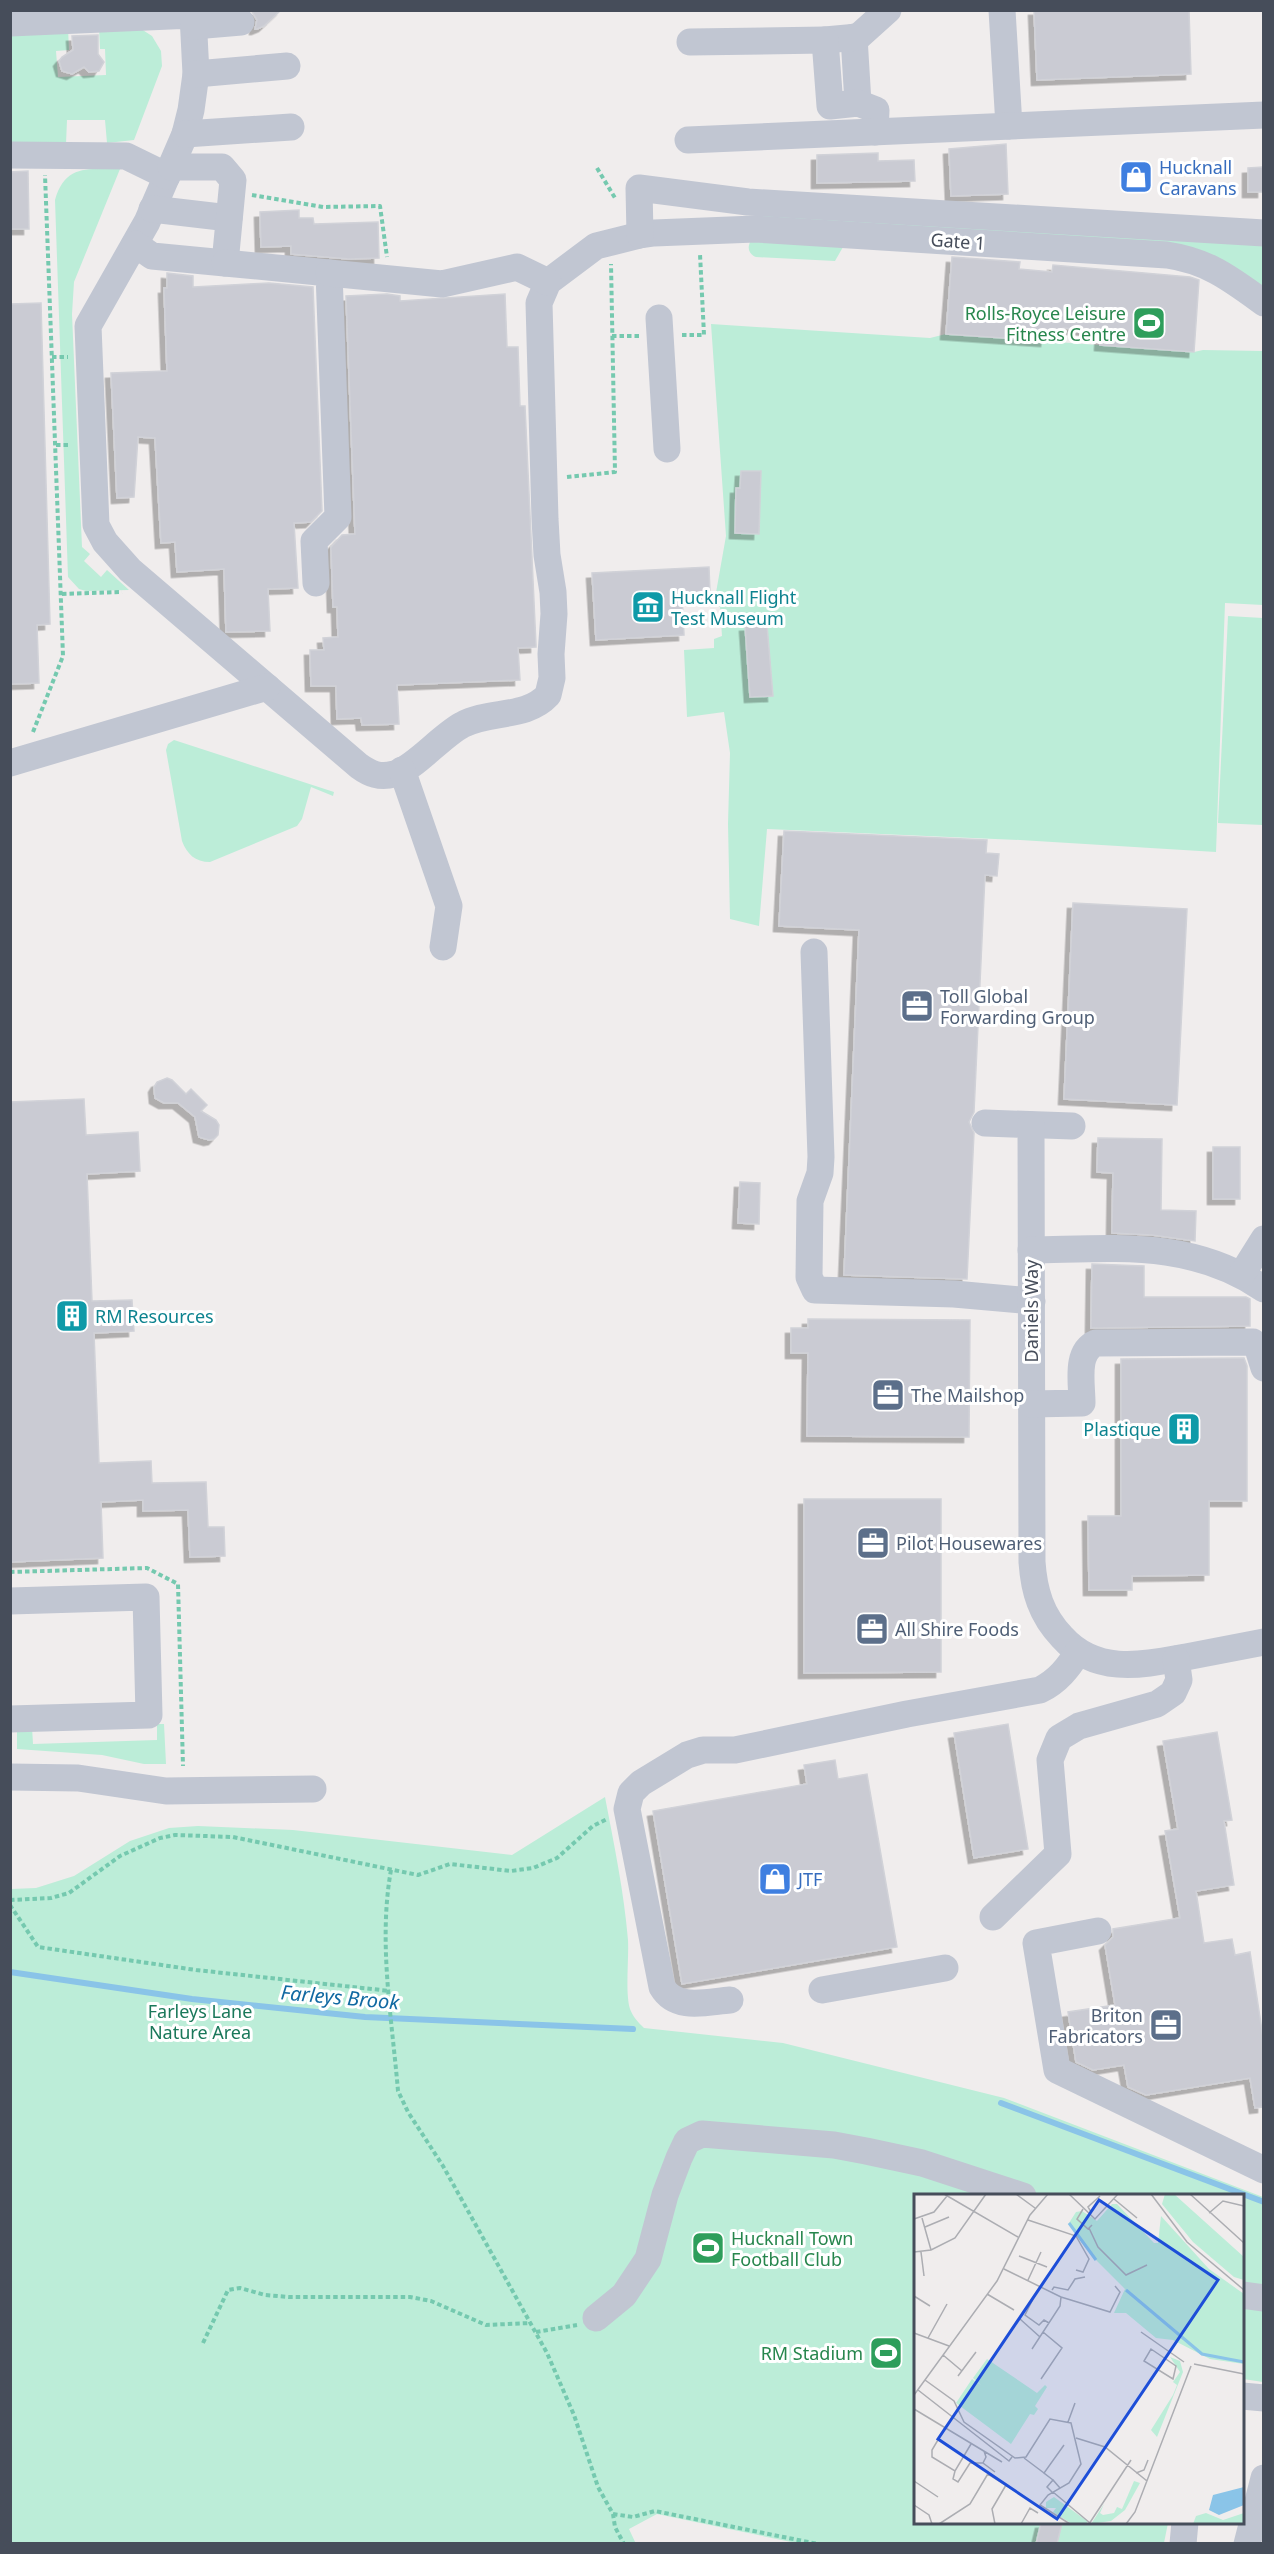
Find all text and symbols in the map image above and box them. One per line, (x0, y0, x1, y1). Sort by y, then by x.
place label: Hucknall Caravans (1159, 155, 1237, 200)
shop icon: Hucknall Caravans (1118, 159, 1154, 195)
street label: Gate 1 (930, 227, 986, 255)
place label: Rolls-Royce Leisure Fitness Centre (965, 301, 1126, 346)
sports icon: Rolls-Royce Leisure Fitness Centre (1131, 305, 1167, 341)
place label: Hucknall Flight Test Museum (671, 585, 797, 630)
museum icon: Hucknall Flight Test Museum (630, 589, 666, 625)
place label: Toll Global Forwarding Group (940, 984, 1095, 1029)
office icon: Toll Global Forwarding Group (899, 988, 935, 1024)
street label: Daniels Way (1019, 1259, 1043, 1362)
building icon: RM Resources (54, 1298, 90, 1334)
place label: RM Resources (95, 1304, 214, 1328)
office icon: The Mailshop (870, 1377, 906, 1413)
place label: The Mailshop (911, 1383, 1024, 1407)
building icon: Plastique (1166, 1411, 1202, 1447)
place label: Plastique (1083, 1417, 1161, 1441)
office icon: Pilot Housewares (855, 1525, 891, 1561)
place label: Pilot Housewares (896, 1531, 1042, 1555)
office icon: All Shire Foods (854, 1611, 890, 1647)
place label: All Shire Foods (895, 1617, 1019, 1641)
shop icon: JTF (757, 1861, 793, 1897)
place label: JTF (796, 1867, 822, 1891)
water label: Farleys Brook (280, 1978, 401, 2016)
park label: Farleys Lane Nature Area (148, 1999, 252, 2044)
place label: Briton Fabricators (1048, 2003, 1143, 2048)
office icon: Briton Fabricators (1148, 2007, 1184, 2043)
inset map (914, 2194, 1244, 2524)
place label: Hucknall Town Football Club (731, 2226, 853, 2271)
sports icon: Hucknall Town Football Club (690, 2230, 726, 2266)
sports icon: RM Stadium (868, 2335, 904, 2371)
place label: RM Stadium (761, 2341, 863, 2365)

